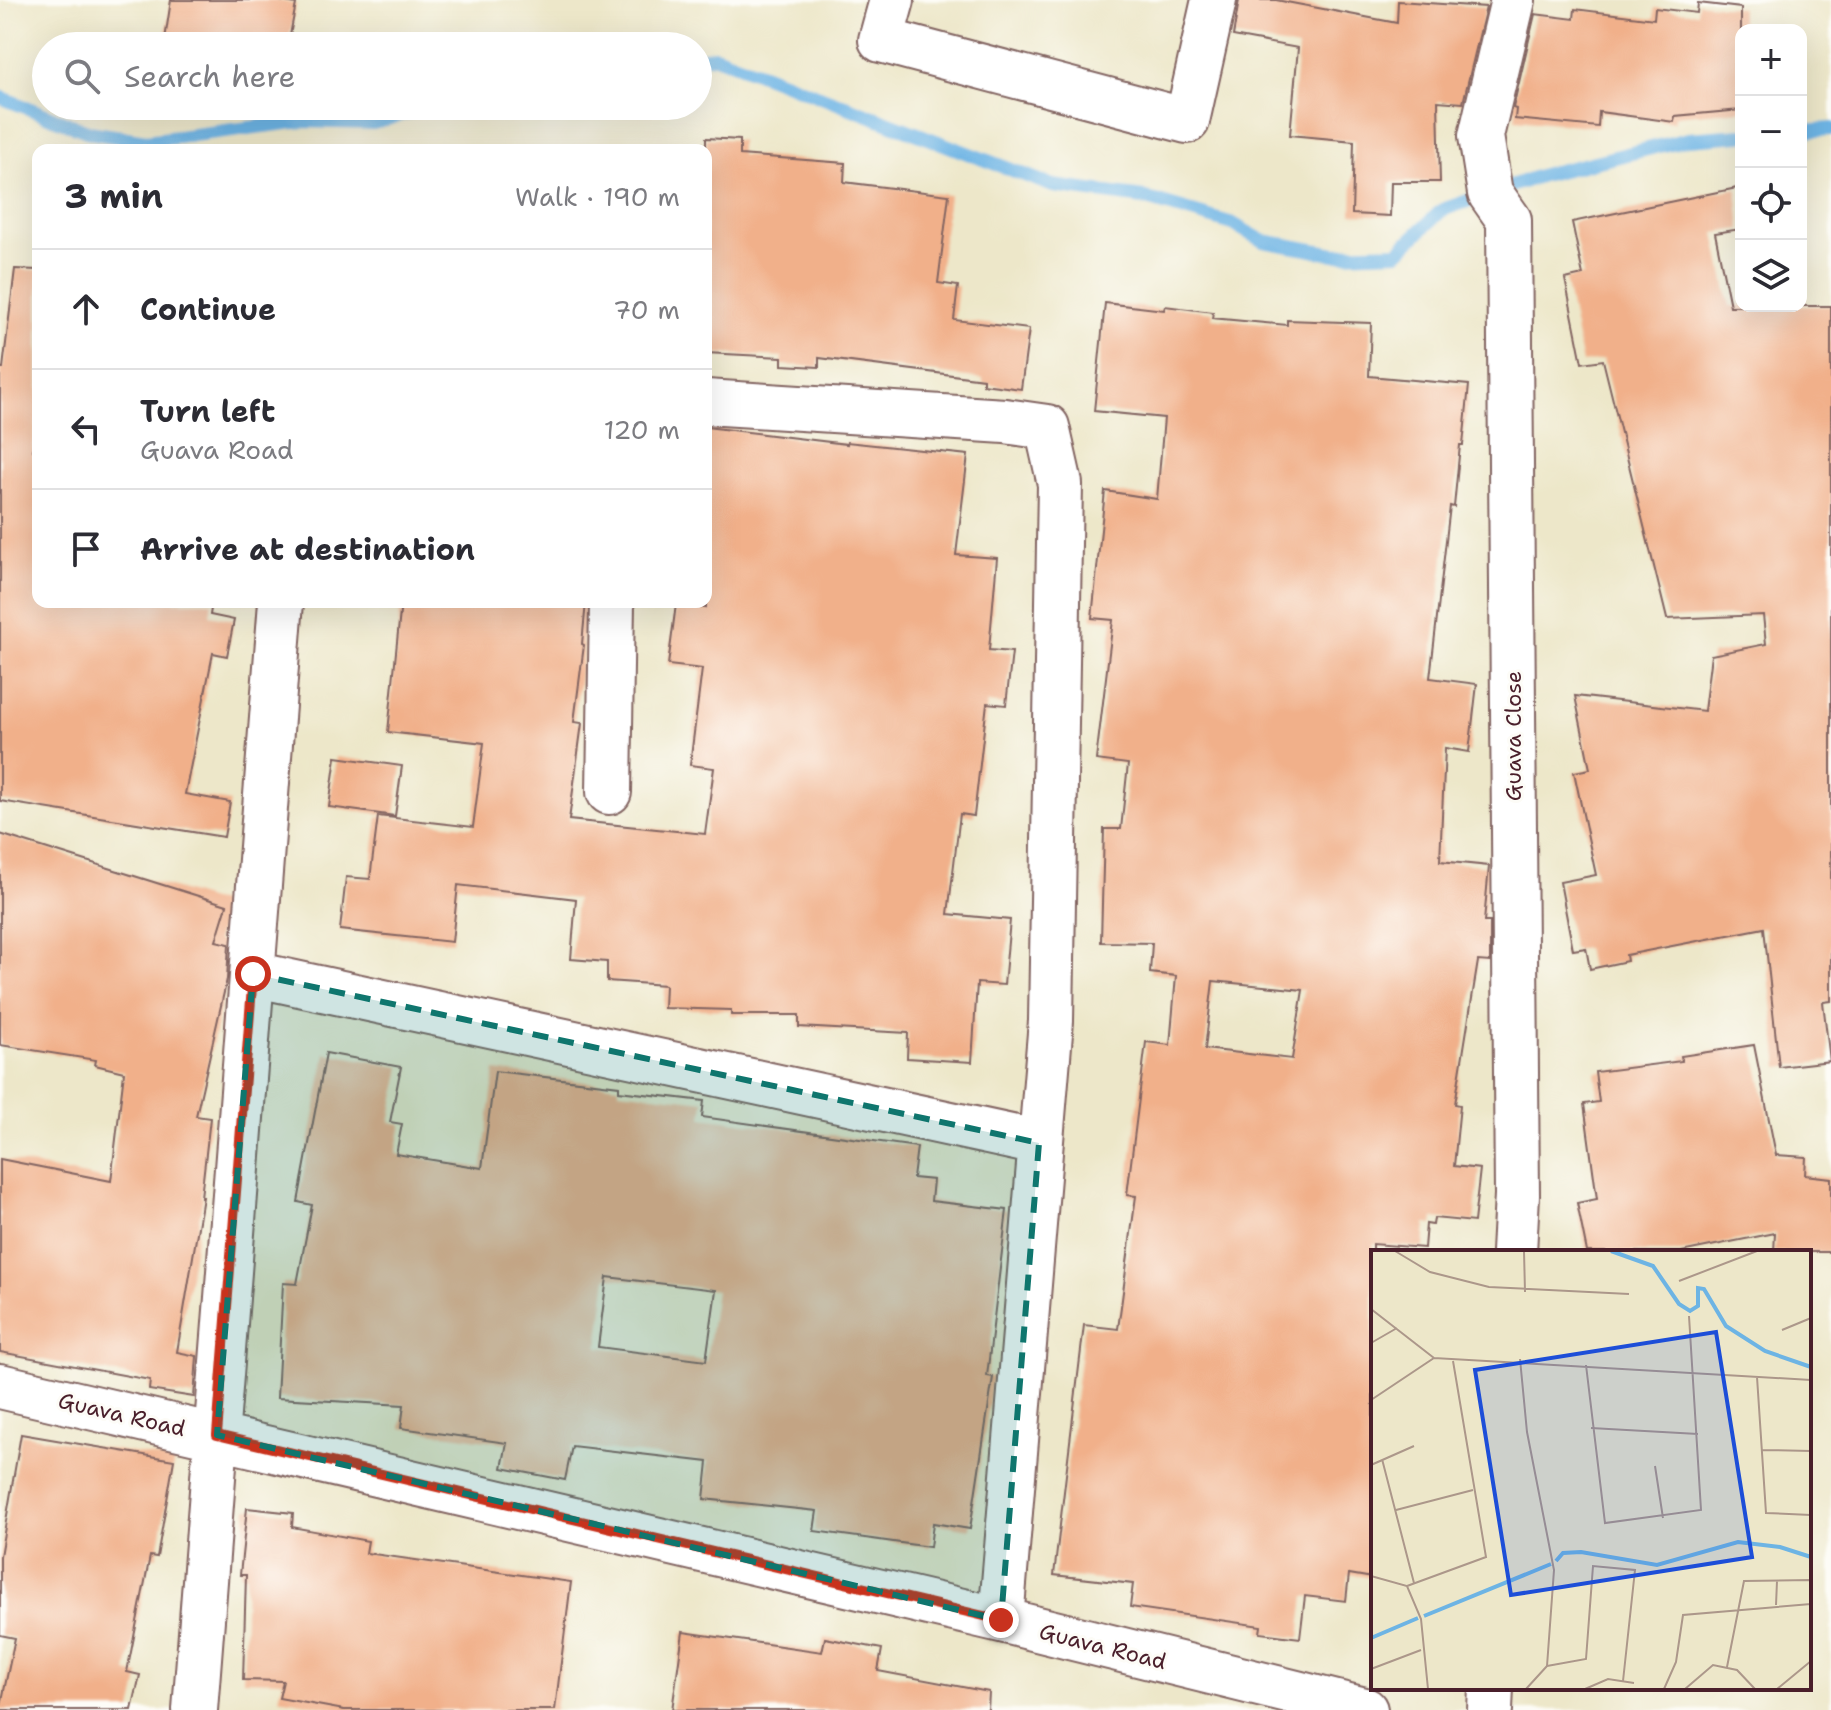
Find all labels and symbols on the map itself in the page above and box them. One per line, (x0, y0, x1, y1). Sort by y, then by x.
street label: Guava Close (1499, 671, 1528, 801)
route start (235, 956, 271, 992)
inset map (1371, 1250, 1811, 1690)
street label: Guava Road (55, 1386, 188, 1443)
route end (983, 1602, 1019, 1638)
street label: Guava Road (1036, 1617, 1169, 1676)

